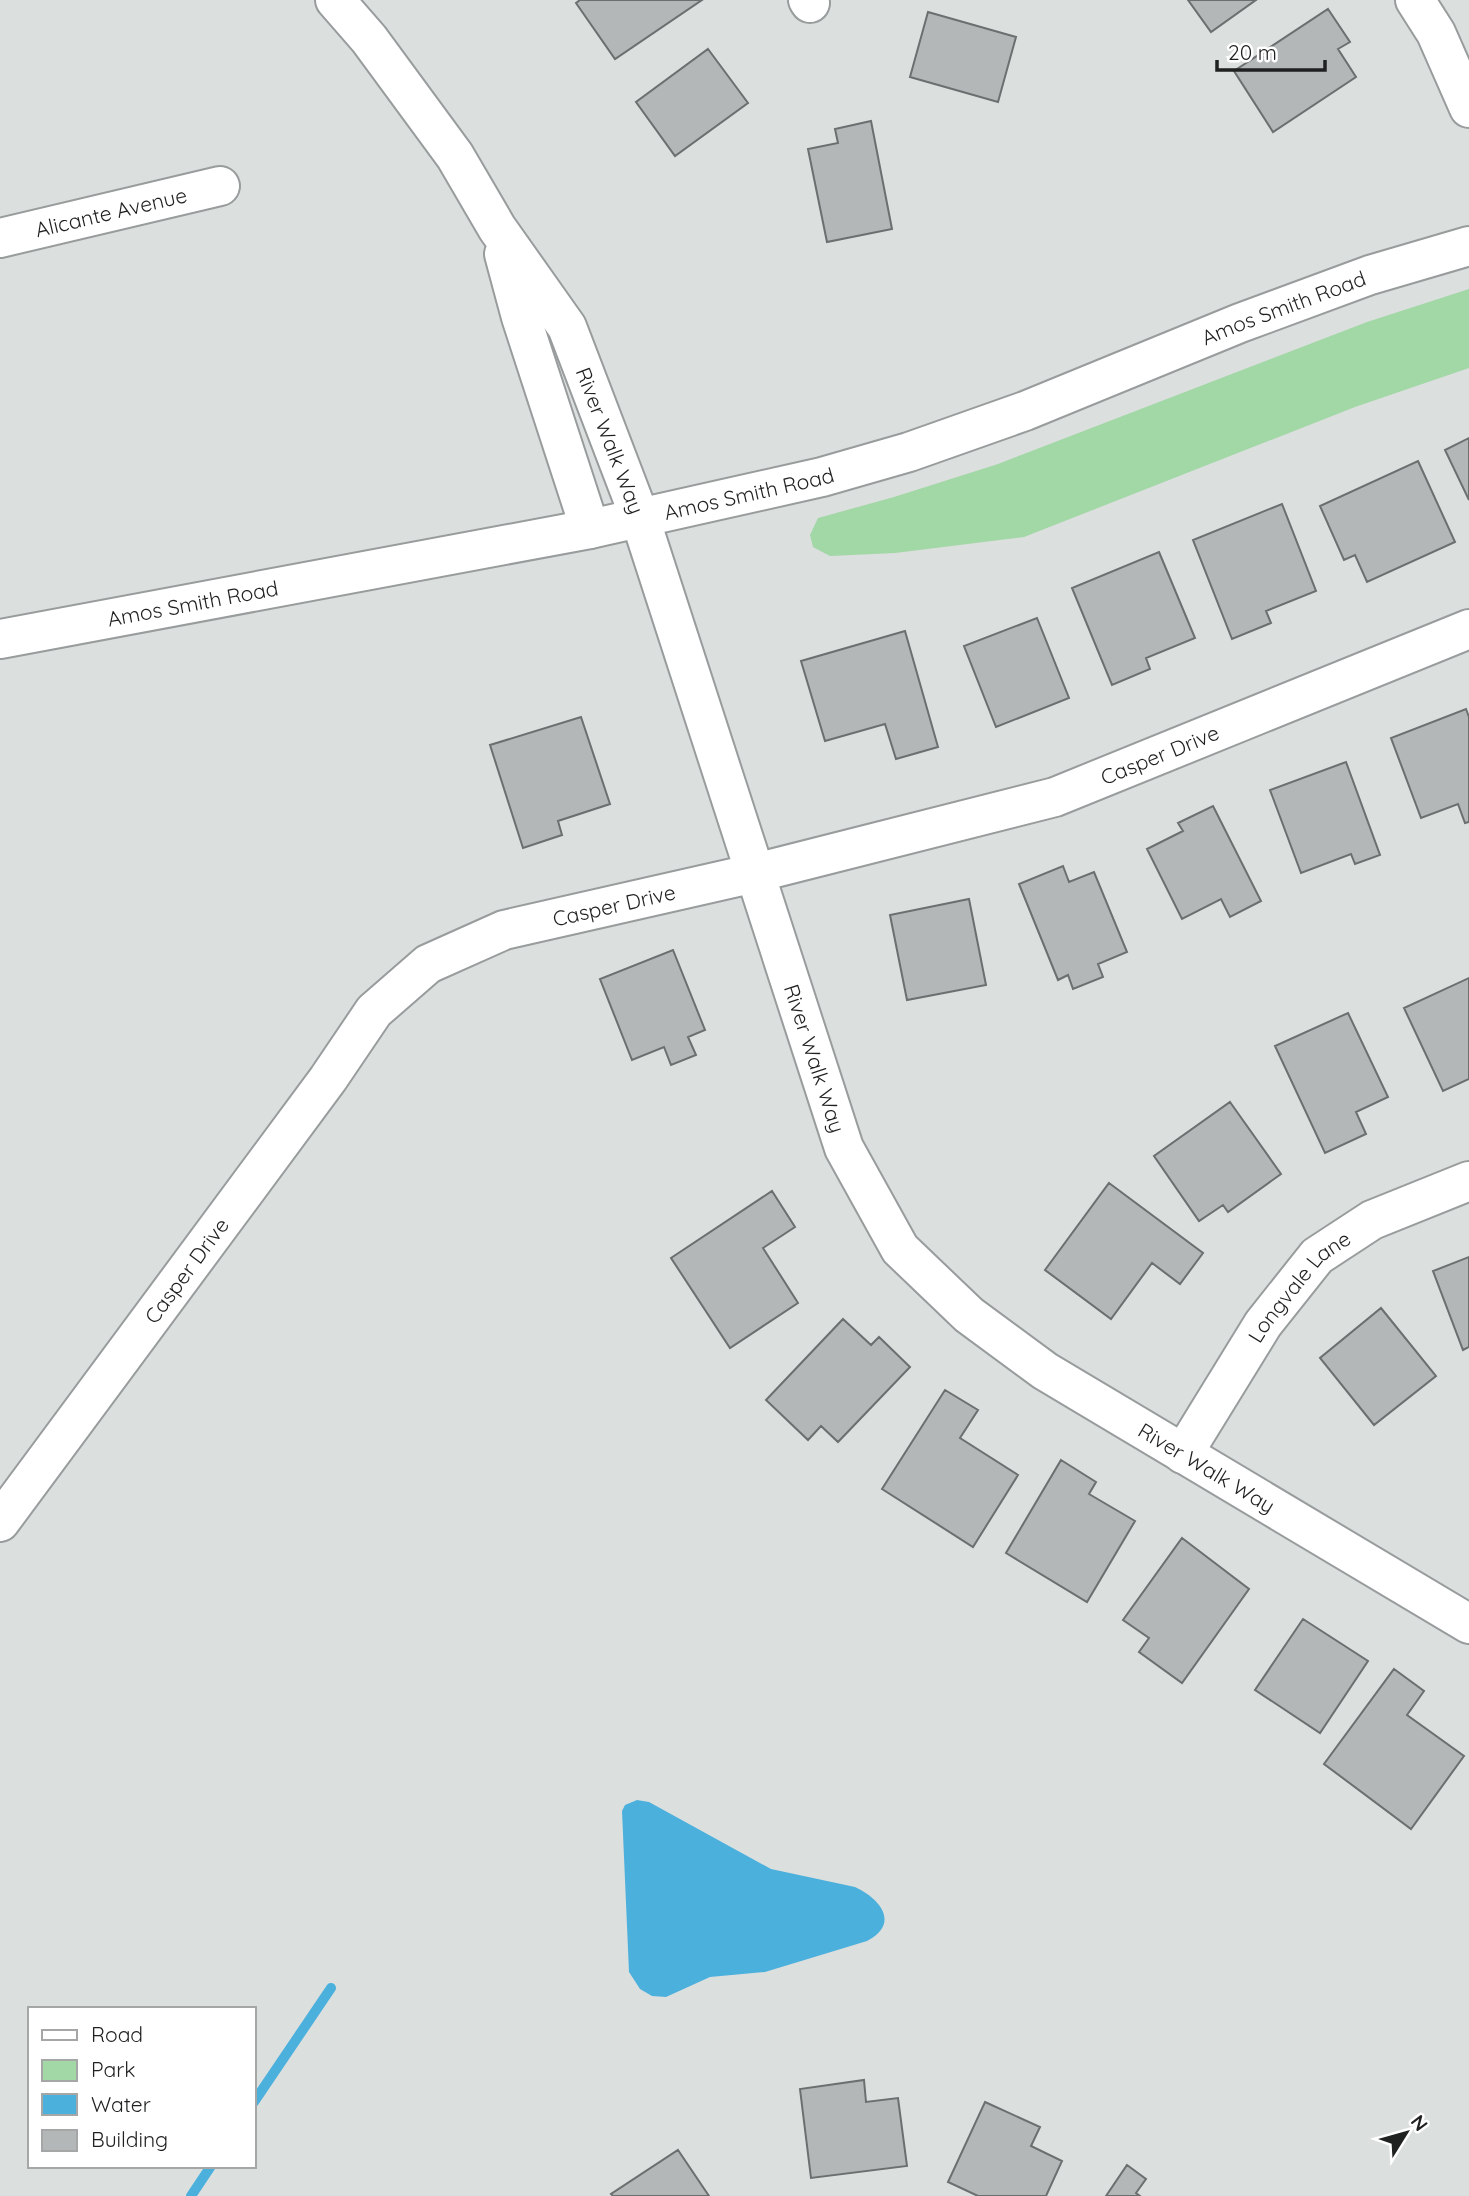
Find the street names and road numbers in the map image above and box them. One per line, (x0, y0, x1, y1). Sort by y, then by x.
street label: Alicante Avenue (32, 181, 189, 242)
street label: Amos Smith Road (1198, 265, 1369, 350)
street label: River Walk Way (571, 364, 650, 517)
street label: Amos Smith Road (661, 461, 837, 525)
street label: Amos Smith Road (105, 574, 280, 632)
street label: Casper Drive (1097, 719, 1223, 790)
street label: Casper Drive (550, 878, 678, 932)
street label: River Walk Way (779, 981, 851, 1136)
street label: Casper Drive (139, 1212, 234, 1329)
street label: Longvale Lane (1242, 1225, 1355, 1347)
street label: River Walk Way (1134, 1417, 1280, 1518)

